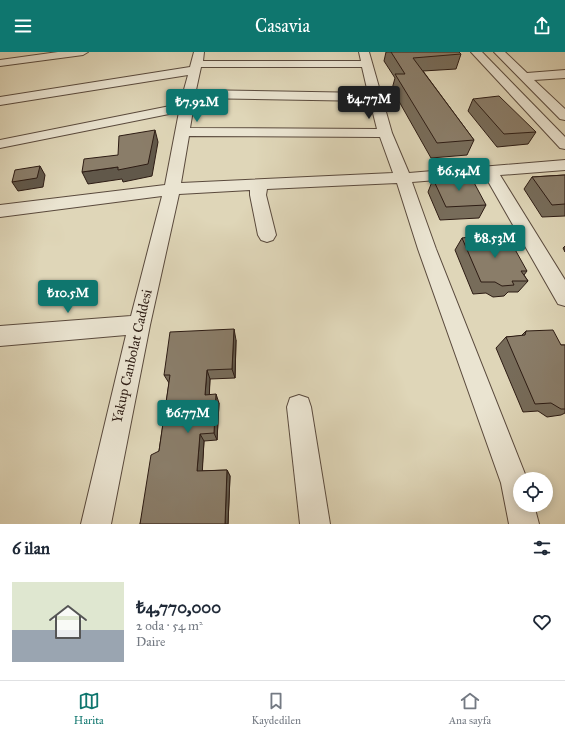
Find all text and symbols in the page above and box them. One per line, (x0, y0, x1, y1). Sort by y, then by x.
icon: menu (12, 15, 34, 37)
text: Casavia (255, 15, 310, 37)
icon: share (531, 15, 553, 37)
pin: ₺4.77M (336, 86, 402, 120)
pin: ₺7.92M (164, 89, 230, 123)
text: ₺4.77M (347, 91, 391, 107)
text: ₺7.92M (175, 94, 219, 110)
pin: ₺6.54M (426, 158, 492, 192)
text: ₺6.54M (438, 163, 480, 179)
pin: ₺8.53M (462, 225, 528, 259)
text: ₺8.53M (474, 230, 516, 246)
pin: ₺10.5M (35, 280, 101, 314)
text: ₺10.5M (47, 285, 89, 301)
street label: Yakup Canbolat Caddesi (108, 287, 156, 425)
pin: ₺6.77M (155, 400, 221, 434)
text: ₺6.77M (166, 405, 210, 421)
map controls (513, 472, 553, 512)
button: locate (513, 472, 553, 512)
icon: filters (531, 537, 553, 559)
text: 6 ilan (12, 538, 50, 559)
text: ₺4,770,000 (136, 597, 221, 618)
icon: home (44, 598, 92, 646)
icon: heart (531, 611, 553, 633)
text: 2 oda · 54 m² (136, 618, 203, 634)
text: Daire (136, 634, 166, 650)
tab: Harita (74, 690, 104, 727)
tab: Kaydedilen (251, 690, 301, 727)
tab: Ana sayfa (449, 690, 491, 727)

